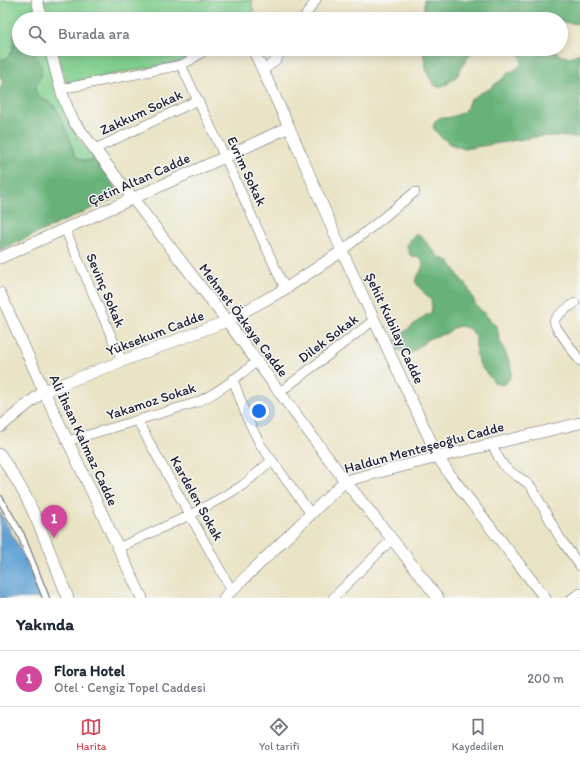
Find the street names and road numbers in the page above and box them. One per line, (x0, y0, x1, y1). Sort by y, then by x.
street label: Zakkum Sokak (97, 86, 185, 139)
street label: Evrim Sokak (223, 134, 270, 209)
street label: Çetin Altan Cadde (86, 149, 193, 209)
street label: Sevinç Sokak (82, 251, 129, 330)
street label: Mehmet Özkaya Cadde (195, 260, 292, 381)
street label: Şehit Kubilay Cadde (361, 270, 428, 387)
street label: Yüksekum Cadde (104, 307, 207, 360)
street label: Dilek Sokak (295, 310, 362, 366)
street label: Ali İhsan Kalmaz Cadde (46, 372, 122, 509)
street label: Yakamoz Sokak (104, 379, 198, 424)
street label: Haldun Menteşeoğlu Cadde (342, 418, 506, 477)
street label: Kardelen Sokak (166, 453, 227, 544)

